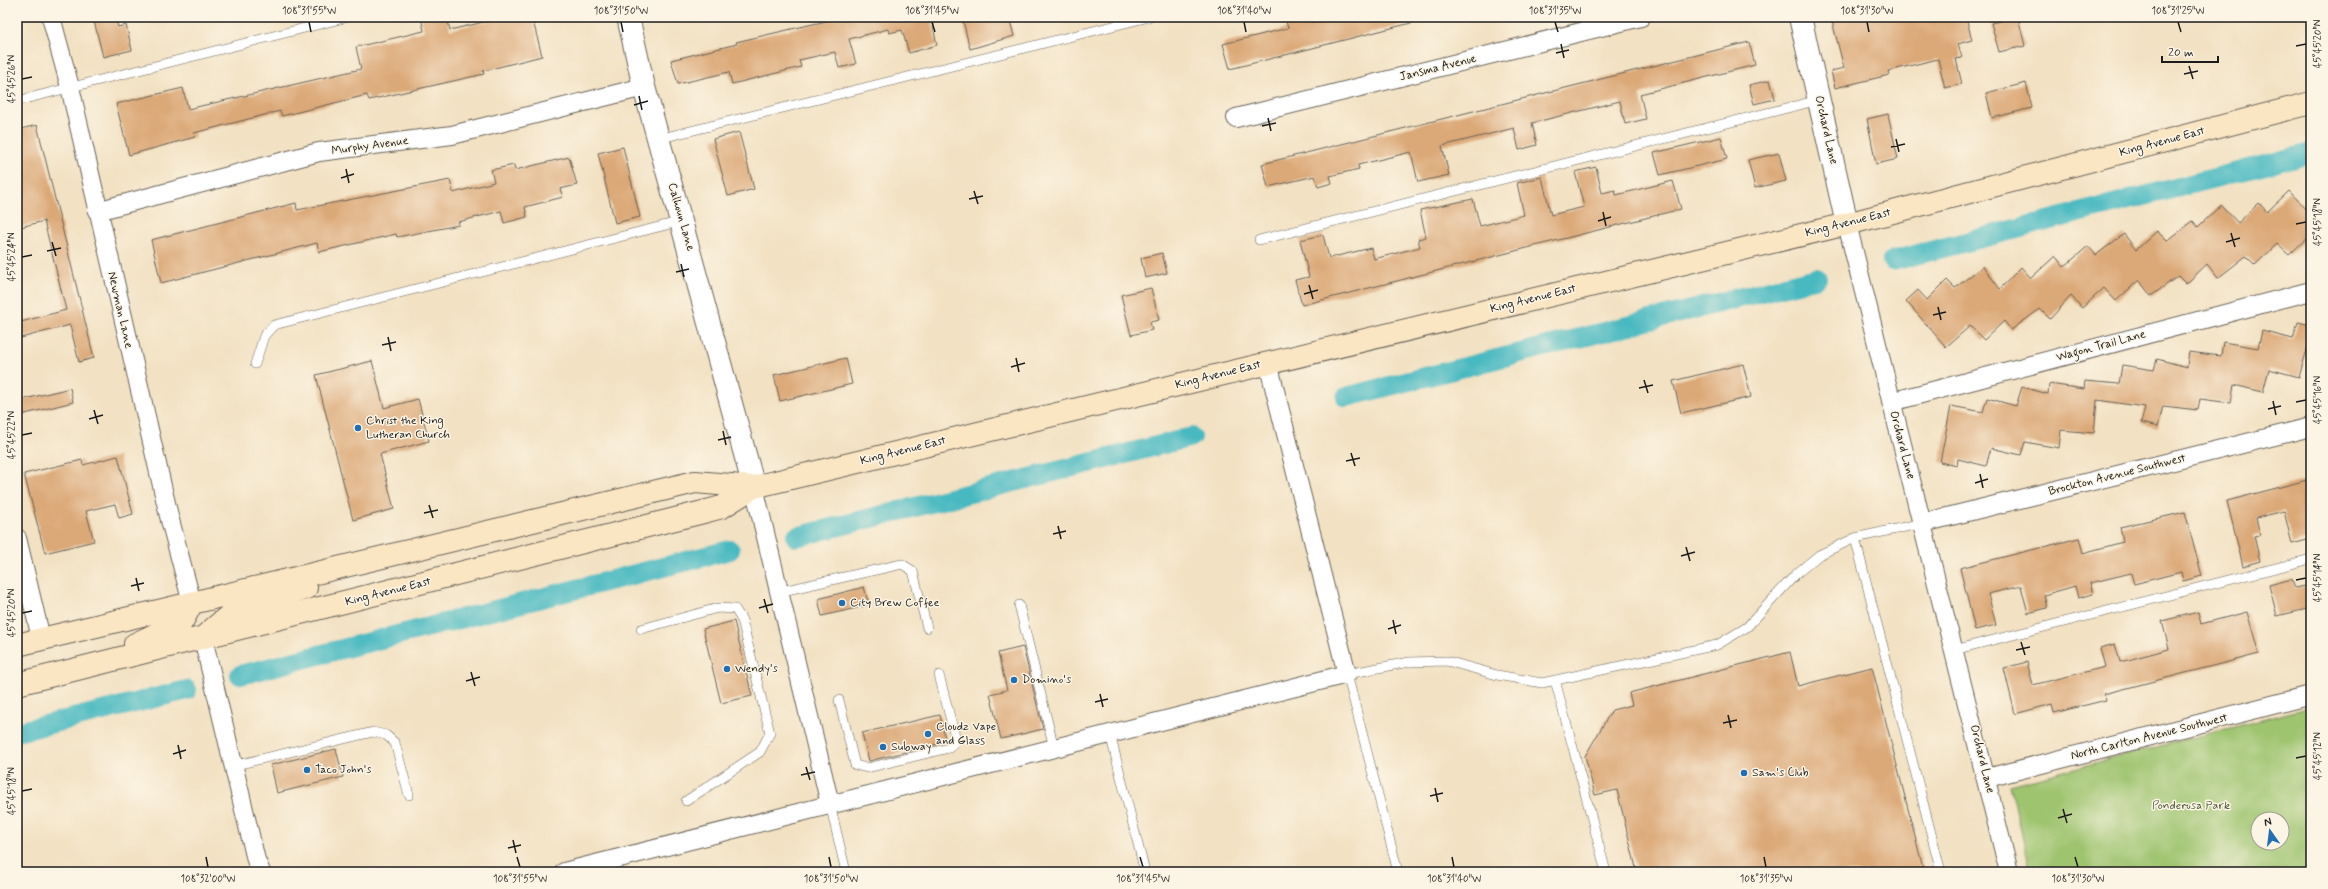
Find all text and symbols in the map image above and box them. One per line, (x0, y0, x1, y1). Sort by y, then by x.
text: 108°31'55"W (282, 4, 336, 18)
text: 108°31'50"W (594, 4, 648, 18)
text: 108°31'45"W (905, 4, 959, 18)
text: 108°31'40"W (1217, 4, 1271, 18)
text: 108°31'35"W (1529, 4, 1581, 18)
text: 108°31'30"W (1841, 4, 1893, 18)
text: 108°31'25"W (2152, 4, 2204, 18)
text: 45°45'20"N (2311, 19, 2325, 68)
scale bar (2162, 38, 2218, 64)
text: 20 m (2168, 45, 2194, 61)
street label: Jansma Avenue (1398, 51, 1479, 85)
text: 45°45'26"N (5, 54, 19, 103)
street label: Orchard Lane (1810, 94, 1842, 166)
street label: King Avenue East (2118, 123, 2207, 161)
street label: Murphy Avenue (330, 133, 410, 159)
street label: Calhoun Lane (664, 181, 698, 253)
text: 45°45'18"N (2311, 198, 2325, 246)
street label: King Avenue East (1803, 204, 1893, 241)
text: 45°45'24"N (5, 232, 19, 282)
street label: Newman Lane (103, 270, 137, 350)
street label: King Avenue East (1488, 280, 1578, 317)
street label: Wagon Trail Lane (2054, 326, 2148, 367)
street label: King Avenue East (1173, 356, 1263, 393)
text: 45°45'16"N (2311, 376, 2325, 424)
street label: Orchard Lane (1885, 409, 1919, 481)
text: 45°45'22"N (5, 411, 19, 459)
place label: Christ the King Lutheran Church (366, 413, 450, 443)
marker: Christ the King Lutheran Church (353, 423, 363, 433)
street label: King Avenue East (858, 432, 948, 469)
street label: Brockton Avenue Southwest (2047, 450, 2188, 500)
text: 45°45'14"N (2311, 553, 2325, 602)
street label: King Avenue East (343, 573, 433, 610)
text: 45°45'20"N (5, 588, 19, 637)
place label: City Brew Coffee (850, 595, 940, 611)
marker: City Brew Coffee (837, 598, 847, 608)
place label: Wendy's (735, 661, 779, 677)
marker: Wendy's (722, 664, 732, 674)
place label: Domino's (1022, 672, 1072, 688)
marker: Domino's (1009, 675, 1019, 685)
street label: North Carlton Avenue Southwest (2069, 710, 2230, 764)
place label: Cloudz Vape and Glass (936, 719, 996, 749)
street label: Orchard Lane (1966, 723, 1998, 795)
marker: Cloudz Vape and Glass (923, 729, 933, 739)
text: 45°45'12"N (2311, 732, 2325, 780)
place label: Subway (891, 739, 932, 755)
marker: Subway (878, 742, 888, 752)
place label: Taco John's (315, 762, 372, 778)
marker: Taco John's (302, 765, 312, 775)
place label: Sam's Club (1752, 765, 1808, 781)
text: 45°45'18"N (5, 767, 19, 815)
marker: Sam's Club (1739, 768, 1749, 778)
park label: Ponderosa Park (2152, 798, 2230, 814)
north arrow (2250, 811, 2290, 851)
text: N (2263, 815, 2273, 830)
text: 108°32'00"W (181, 872, 235, 886)
text: 108°31'55"W (493, 872, 547, 886)
text: 108°31'50"W (804, 872, 858, 886)
text: 108°31'45"W (1116, 872, 1170, 886)
text: 108°31'40"W (1427, 872, 1481, 886)
text: 108°31'35"W (1740, 872, 1792, 886)
text: 108°31'30"W (2052, 872, 2104, 886)

